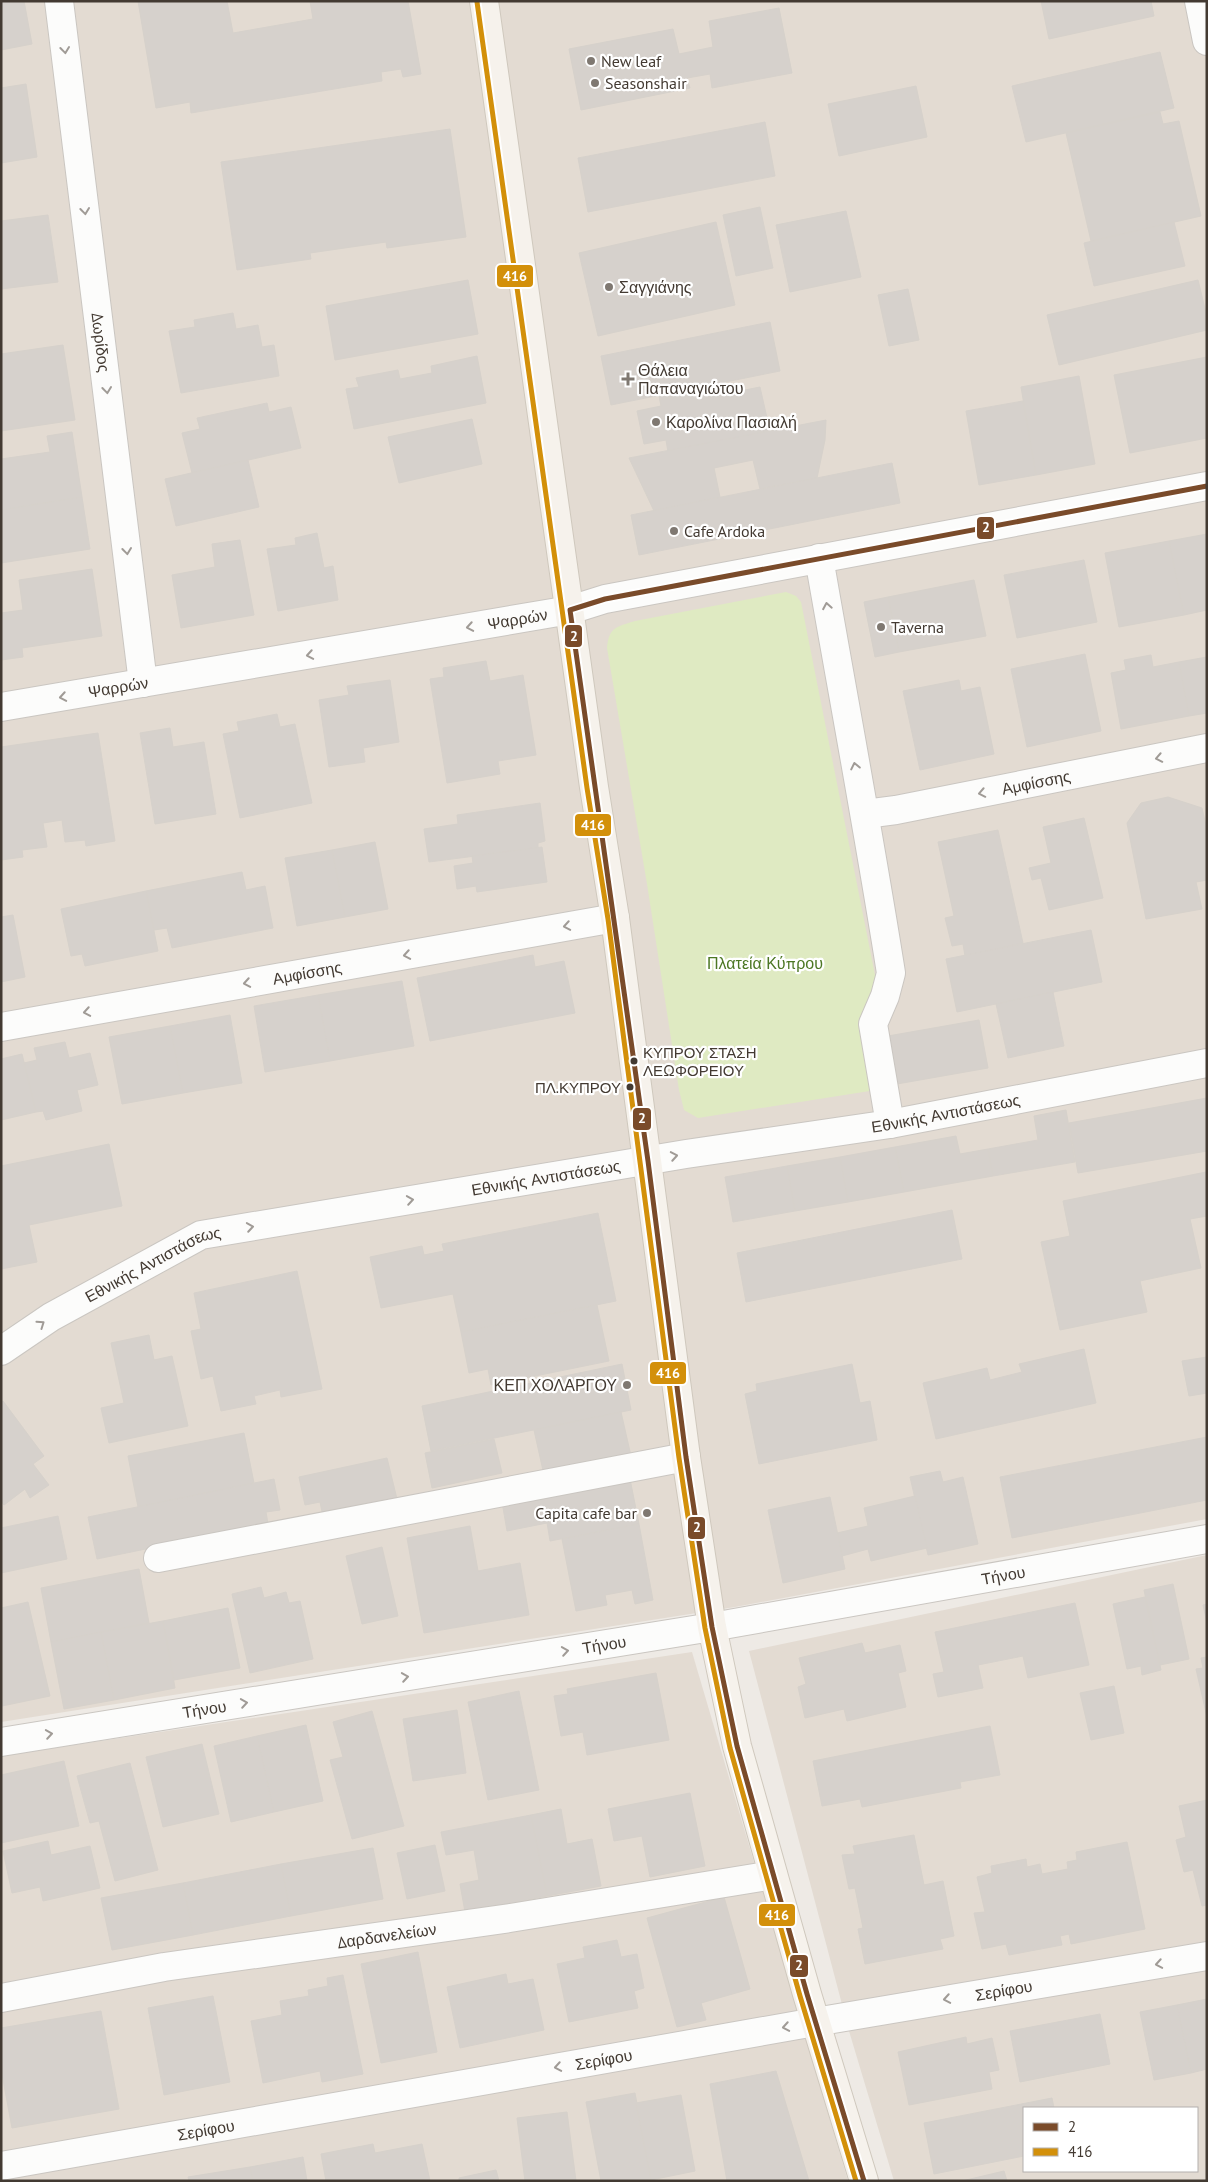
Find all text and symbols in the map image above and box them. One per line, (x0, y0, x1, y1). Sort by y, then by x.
one-way arrow (59, 46, 70, 54)
place label: New leaf (601, 51, 662, 71)
marker: New leaf (585, 55, 597, 67)
place label: Seasonshair (605, 73, 687, 93)
marker: Seasonshair (589, 77, 601, 89)
one-way arrow (79, 207, 90, 215)
line badge: 416 (496, 264, 534, 288)
text: 416 (503, 267, 527, 285)
place label: Σαγγιάνης (619, 277, 692, 297)
marker: Σαγγιάνης (603, 281, 615, 293)
street label: Δωρίδος (87, 312, 115, 374)
place label: Θάλεια Παπαναγιώτου (638, 360, 744, 398)
marker: Θάλεια Παπαναγιώτου (622, 373, 634, 385)
one-way arrow (101, 386, 112, 394)
place label: Καρολίνα Πασιαλή (666, 412, 797, 432)
marker: Καρολίνα Πασιαλή (650, 416, 662, 428)
line badge: 2 (976, 516, 995, 540)
text: 2 (982, 518, 990, 536)
place label: Cafe Ardoka (684, 521, 765, 541)
marker: Cafe Ardoka (668, 525, 680, 537)
one-way arrow (121, 547, 132, 555)
one-way arrow (823, 602, 833, 611)
street label: Ψαρρών (486, 604, 549, 634)
place label: Taverna (891, 617, 944, 637)
marker: Taverna (875, 621, 887, 633)
one-way arrow (465, 622, 474, 632)
line badge: 2 (564, 624, 583, 648)
text: 2 (570, 627, 578, 645)
one-way arrow (305, 649, 314, 659)
street label: Ψαρρών (87, 672, 150, 702)
one-way arrow (59, 691, 68, 701)
one-way arrow (1155, 752, 1163, 762)
one-way arrow (851, 762, 861, 771)
street label: Αμφίσσης (1000, 765, 1072, 799)
one-way arrow (978, 787, 987, 797)
line badge: 416 (574, 813, 612, 837)
text: 416 (581, 816, 605, 834)
one-way arrow (562, 921, 571, 931)
one-way arrow (402, 949, 411, 960)
park label: Πλατεία Κύπρου (707, 953, 823, 973)
street label: Αμφίσσης (271, 957, 344, 989)
one-way arrow (242, 978, 251, 988)
one-way arrow (82, 1006, 91, 1016)
place label: ΚΥΠΡΟΥ ΣΤΑΣΗ ΛΕΩΦΟΡΕΙΟΥ (643, 1043, 756, 1080)
marker: ΚΥΠΡΟΥ ΣΤΑΣΗ ΛΕΩΦΟΡΕΙΟΥ (629, 1056, 639, 1066)
place label: ΠΛ.ΚΥΠΡΟΥ (535, 1078, 621, 1097)
marker: ΠΛ.ΚΥΠΡΟΥ (625, 1082, 635, 1092)
street label: Εθνικής Αντιστάσεως (870, 1089, 1022, 1137)
line badge: 2 (632, 1107, 652, 1131)
text: 2 (638, 1109, 646, 1127)
one-way arrow (670, 1152, 679, 1162)
street label: Εθνικής Αντιστάσεως (470, 1155, 622, 1200)
one-way arrow (406, 1196, 415, 1206)
street label: Εθνικής Αντιστάσεως (81, 1222, 223, 1307)
one-way arrow (246, 1222, 254, 1232)
one-way arrow (36, 1321, 45, 1330)
line badge: 416 (649, 1361, 687, 1385)
text: 416 (656, 1364, 680, 1382)
place label: ΚΕΠ ΧΟΛΑΡΓΟΥ (494, 1375, 617, 1395)
marker: ΚΕΠ ΧΟΛΑΡΓΟΥ (621, 1379, 633, 1391)
place label: Capita cafe bar (535, 1503, 638, 1523)
marker: Capita cafe bar (641, 1507, 653, 1519)
line badge: 2 (687, 1516, 706, 1540)
text: 2 (693, 1518, 701, 1536)
street label: Τήνου (980, 1562, 1027, 1589)
street label: Τήνου (581, 1631, 628, 1658)
one-way arrow (561, 1646, 570, 1656)
one-way arrow (400, 1672, 409, 1682)
street label: Τήνου (181, 1696, 228, 1723)
one-way arrow (240, 1698, 249, 1708)
one-way arrow (45, 1730, 54, 1740)
line badge: 416 (758, 1903, 796, 1927)
text: 416 (765, 1906, 789, 1924)
street label: Δαρδανελείων (336, 1919, 438, 1952)
line badge: 2 (789, 1954, 809, 1978)
text: 2 (795, 1956, 803, 1974)
one-way arrow (1154, 1958, 1163, 1968)
street label: Σερίφου (974, 1976, 1034, 2005)
one-way arrow (942, 1994, 951, 2004)
one-way arrow (782, 2021, 791, 2031)
street label: Σερίφου (573, 2045, 634, 2074)
one-way arrow (553, 2062, 562, 2072)
legend (1023, 2107, 1198, 2172)
street label: Σερίφου (176, 2115, 236, 2145)
text: 2 (1068, 2117, 1076, 2136)
text: 416 (1068, 2142, 1093, 2161)

